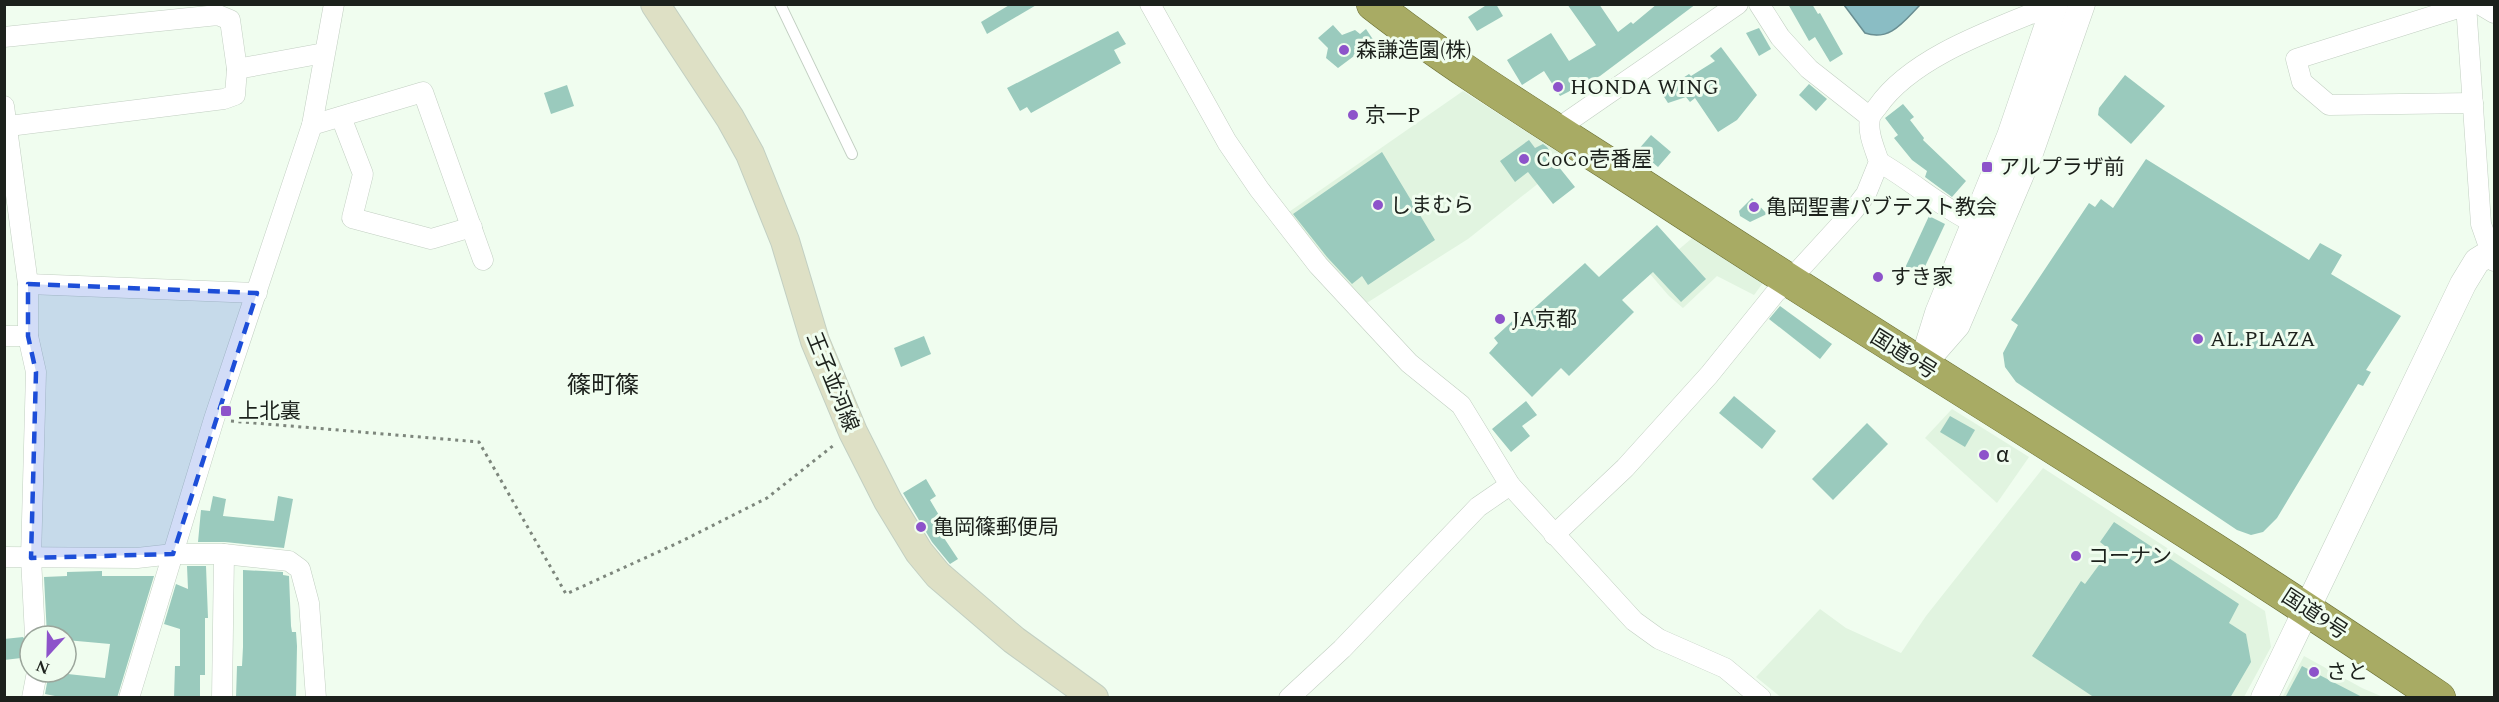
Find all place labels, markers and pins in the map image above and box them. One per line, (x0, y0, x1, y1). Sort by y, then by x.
place label: 森謙造園(株) (1356, 35, 1472, 67)
marker: 森謙造園(株) (1337, 43, 1351, 57)
place label: HONDA WING (1570, 72, 1719, 104)
marker: HONDA WING (1551, 80, 1565, 94)
place label: 京一P (1365, 100, 1420, 132)
marker: 京一P (1346, 108, 1360, 122)
place label: CoCo壱番屋 (1536, 144, 1652, 176)
marker: CoCo壱番屋 (1517, 152, 1531, 166)
place label: アルプラザ前 (1999, 152, 2125, 184)
marker: アルプラザ前 (1980, 160, 1994, 174)
place label: しまむら (1390, 190, 1474, 222)
place label: 亀岡聖書パブテスト教会 (1766, 192, 1997, 224)
marker: しまむら (1371, 198, 1385, 212)
marker: 亀岡聖書パブテスト教会 (1747, 200, 1761, 214)
place label: すき家 (1890, 262, 1953, 294)
marker: すき家 (1871, 270, 1885, 284)
place label: JA京都 (1512, 304, 1577, 336)
marker: JA京都 (1493, 312, 1507, 326)
place label: AL.PLAZA (2210, 324, 2316, 356)
marker: AL.PLAZA (2191, 332, 2205, 346)
place label: 上北裏 (238, 396, 301, 428)
marker: 上北裏 (219, 404, 233, 418)
place label: α (1996, 440, 2009, 472)
marker: α (1977, 448, 1991, 462)
place label: 亀岡篠郵便局 (933, 512, 1059, 544)
marker: 亀岡篠郵便局 (914, 520, 928, 534)
place label: コーナン (2088, 541, 2172, 573)
marker: コーナン (2069, 549, 2083, 563)
place label: さと (2326, 657, 2368, 689)
marker: さと (2307, 665, 2321, 679)

